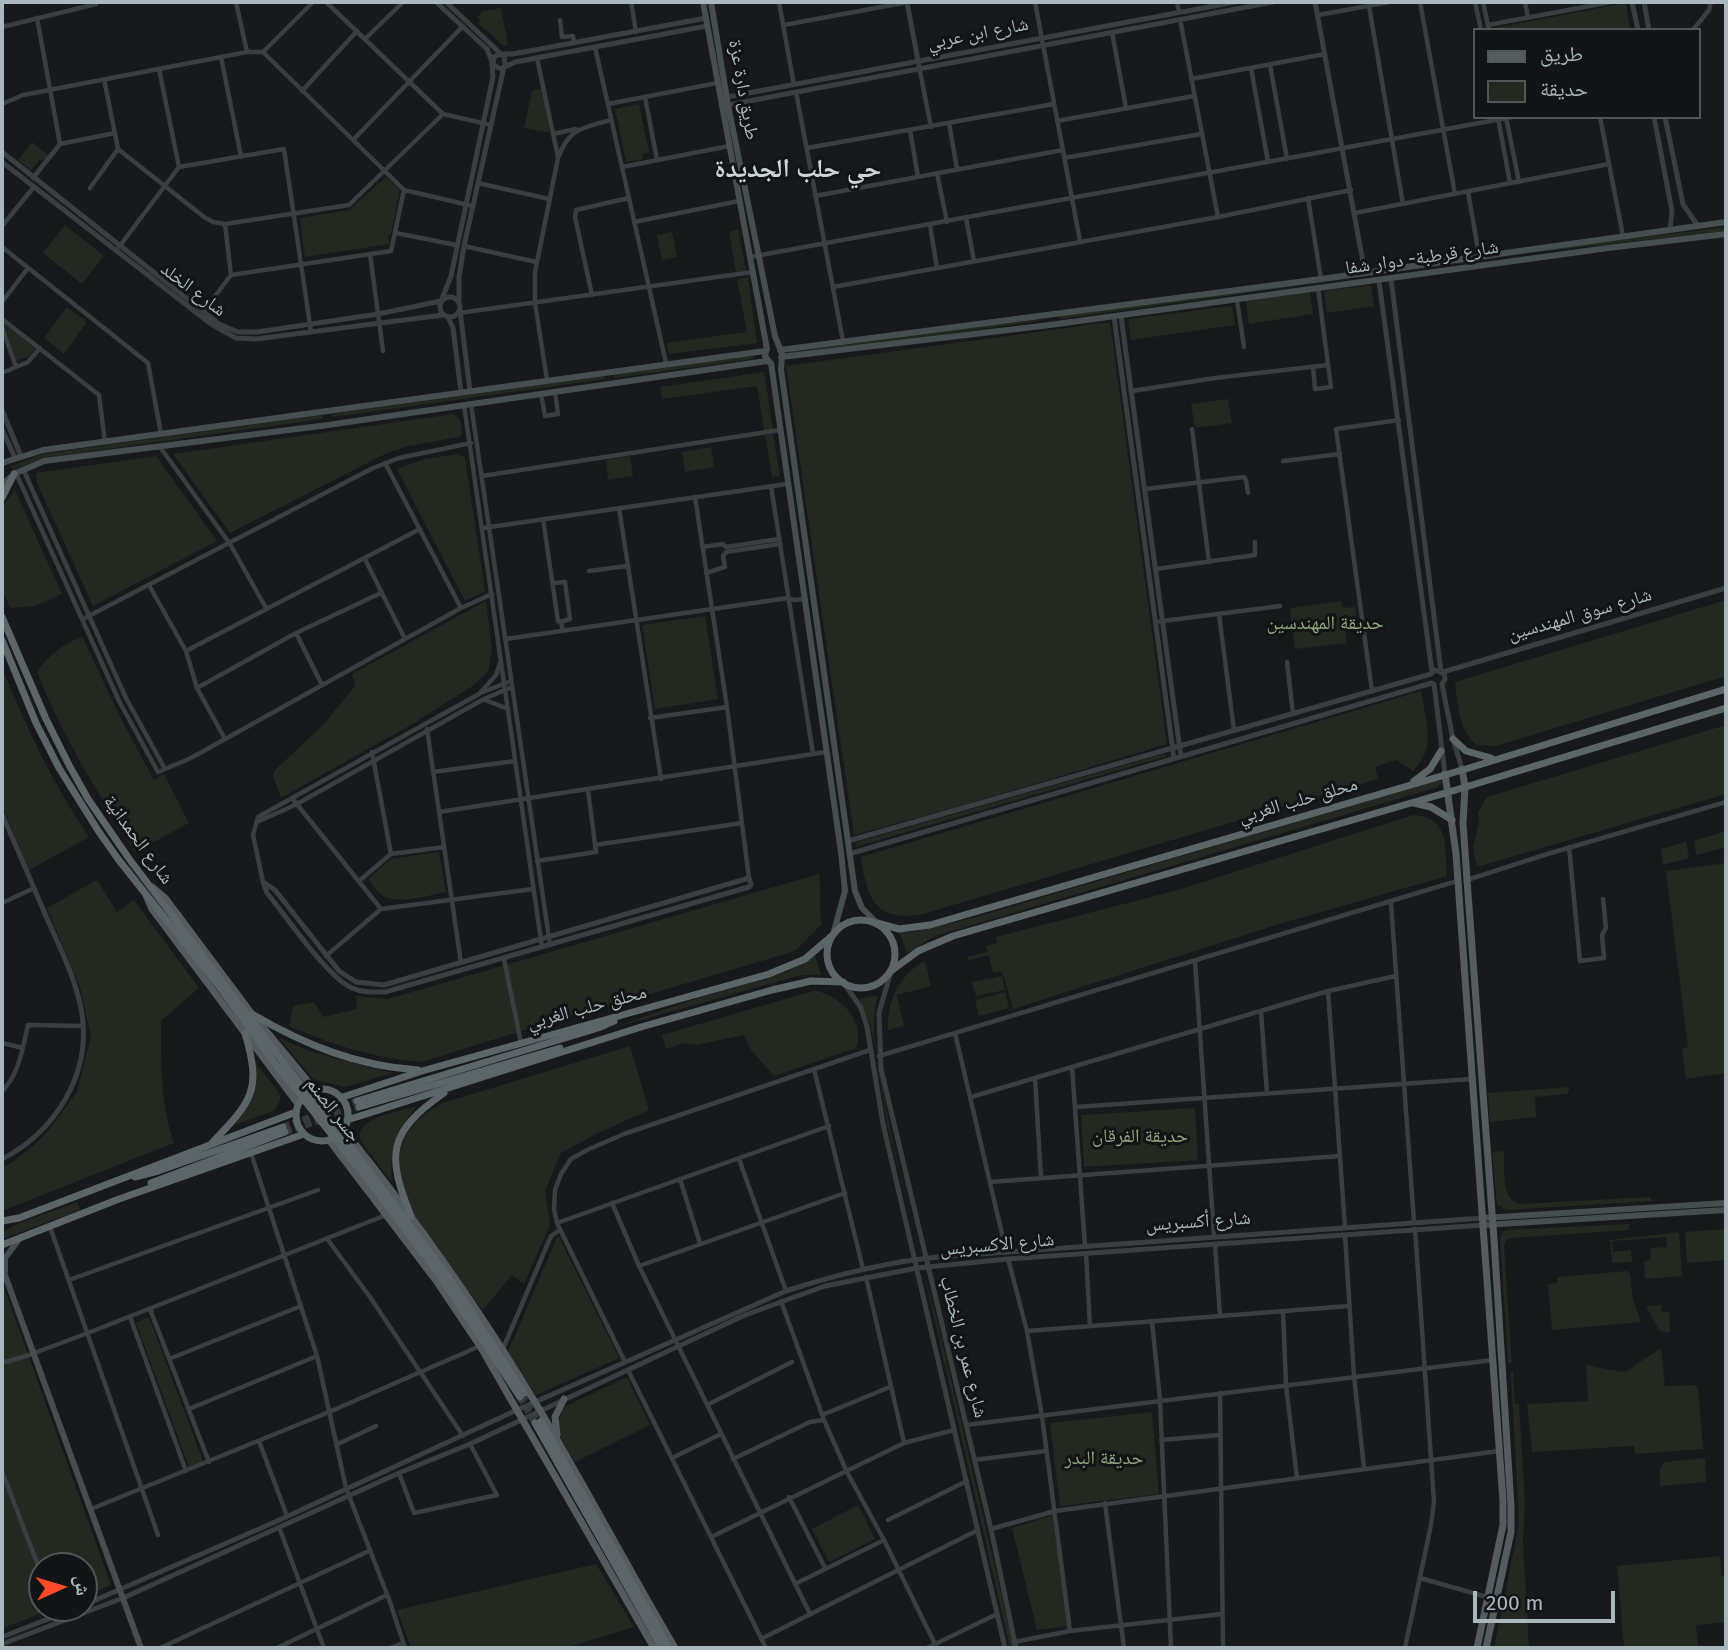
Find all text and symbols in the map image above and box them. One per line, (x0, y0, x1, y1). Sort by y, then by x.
street label: شارع ابن عربي (925, 13, 1031, 55)
legend (1472, 28, 1700, 119)
street label: طريق دارة عزة (723, 38, 763, 142)
text: طريق (1540, 41, 1583, 67)
text: حديقة (1540, 76, 1588, 102)
district label: حي حلب الجديدة (715, 154, 881, 186)
street label: شارع قرطبة- دوار شفا (1344, 236, 1500, 280)
street label: شارع الخلد (156, 258, 230, 322)
street label: شارع سوق المهندسين (1505, 584, 1655, 646)
park label: حديقة المهندسين (1266, 613, 1384, 635)
street label: محلق حلب الغربي (1236, 773, 1360, 829)
street label: شارع الحمدانية (98, 791, 178, 889)
street label: محلق حلب الغربي (525, 981, 649, 1035)
street label: جسر الصنم (301, 1073, 365, 1147)
park label: حديقة الفرقان (1092, 1126, 1188, 1148)
street label: شارع أكسبريس (1145, 1207, 1251, 1237)
street label: شارع الاكسبريس (939, 1229, 1055, 1261)
street label: شارع عمر بن الخطاب (934, 1274, 992, 1420)
park label: حديقة البدر (1064, 1448, 1144, 1470)
north arrow (28, 1552, 98, 1622)
text: ش (70, 1575, 95, 1596)
scale bar (1476, 1576, 1618, 1620)
text: 200 m (1486, 1590, 1543, 1616)

